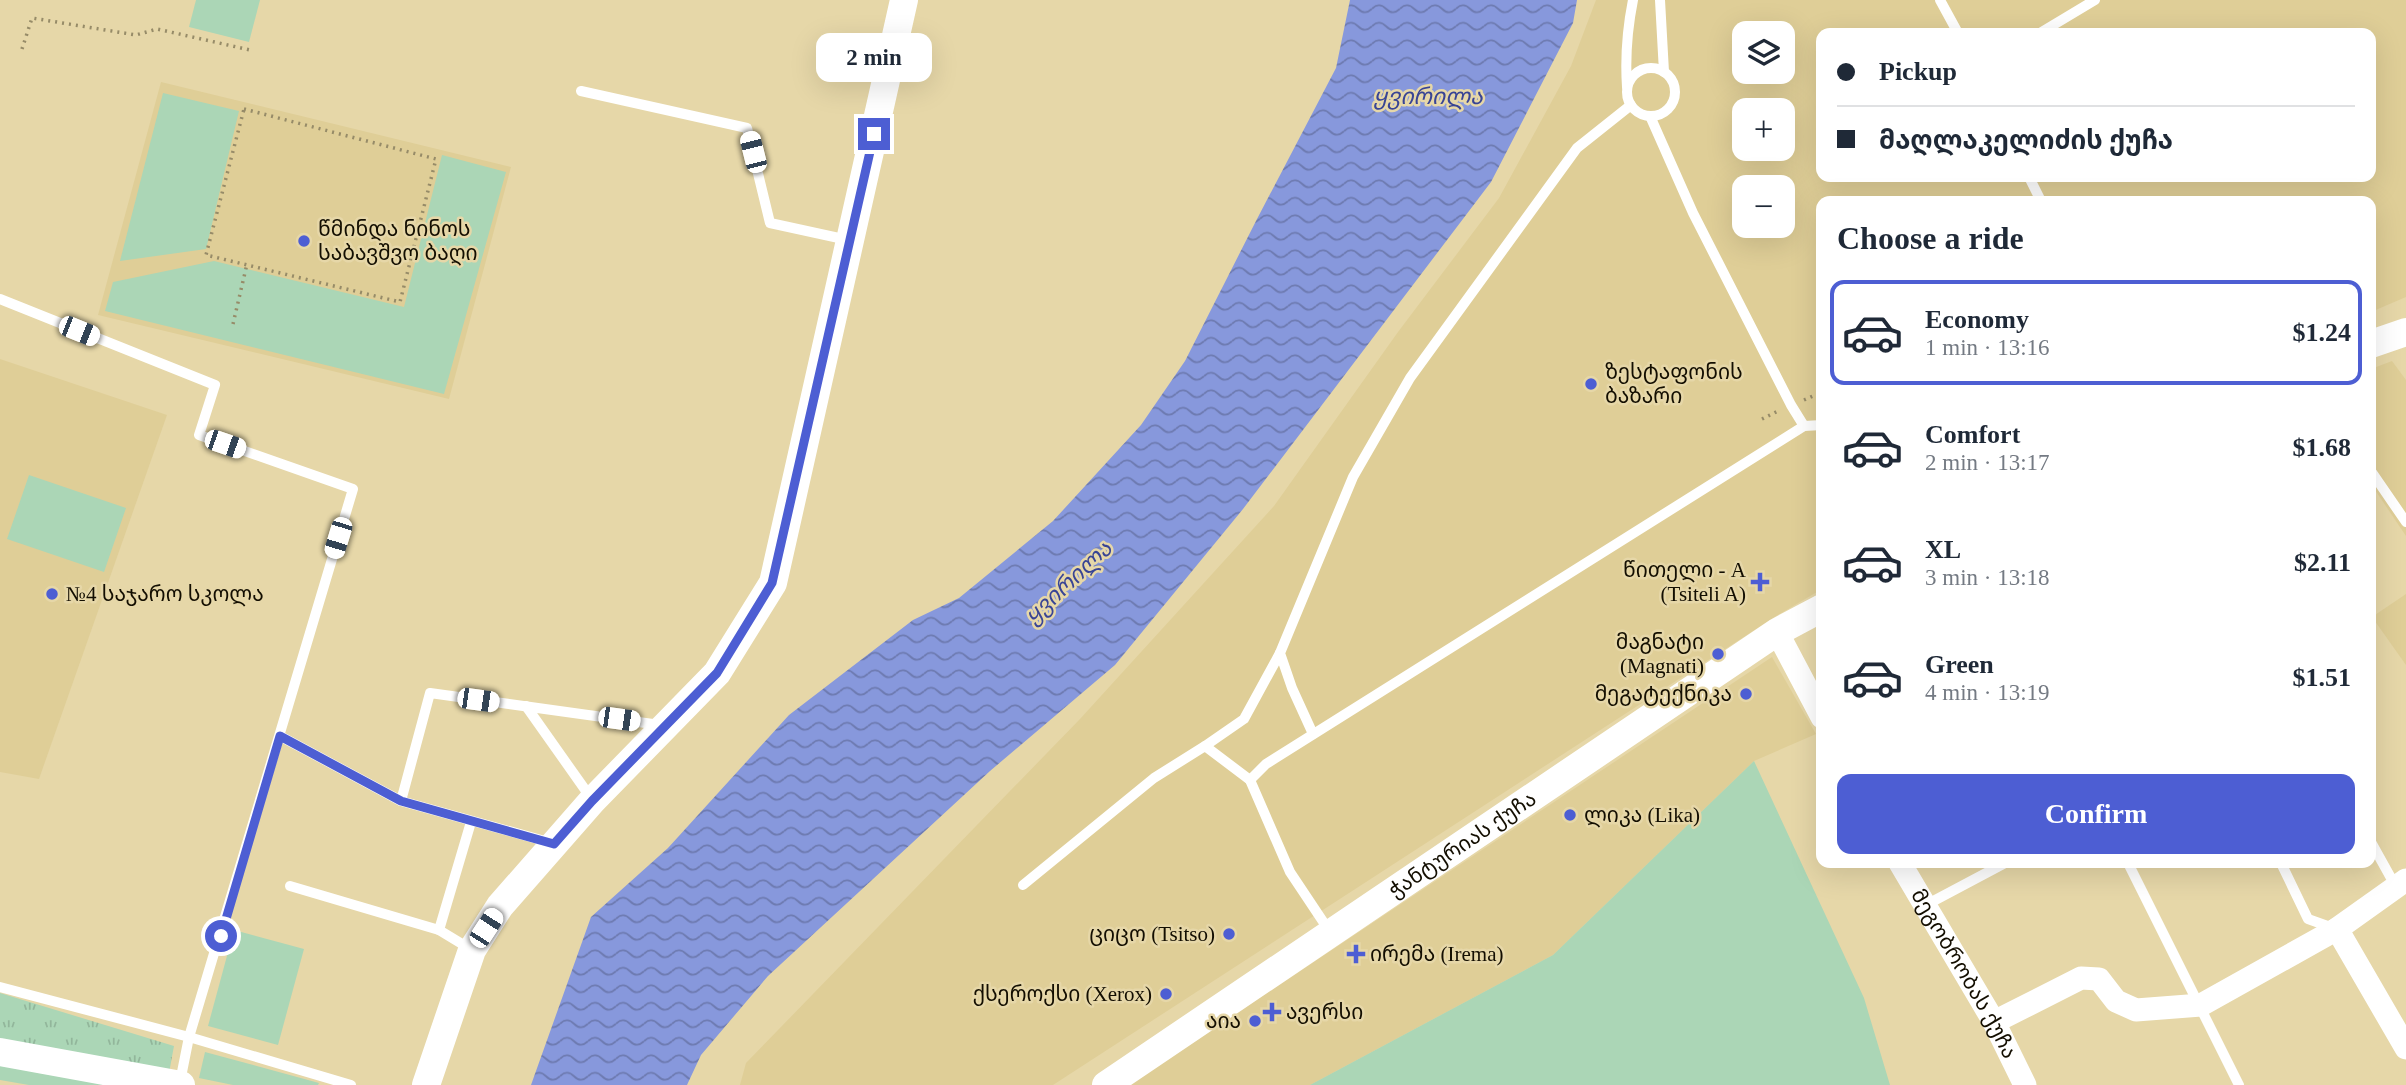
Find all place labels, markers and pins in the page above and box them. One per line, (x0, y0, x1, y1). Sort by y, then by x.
place label: წმინდა ნინოს საბავშვო ბაღი (318, 217, 478, 266)
marker: წმინდა ნინოს საბავშვო ბაღი (296, 233, 312, 249)
place label: ზესტაფონის ბაზარი (1605, 360, 1743, 408)
marker: ზესტაფონის ბაზარი (1583, 376, 1599, 392)
place label: წითელი - A (Tsiteli A) (1623, 558, 1747, 606)
marker: წითელი - A (Tsiteli A) (1752, 574, 1768, 590)
place label: №4 საჯარო სკოლა (66, 582, 264, 607)
marker: №4 საჯარო სკოლა (44, 586, 60, 602)
place label: მაგნატი (Magnati) (1616, 630, 1704, 678)
marker: მაგნატი (Magnati) (1710, 646, 1726, 662)
place label: მეგატექნიკა (1595, 682, 1732, 706)
marker: მეგატექნიკა (1738, 686, 1754, 702)
place label: ლიკა (Lika) (1584, 803, 1700, 828)
marker: ლიკა (Lika) (1562, 807, 1578, 823)
place label: ციცო (Tsitso) (1089, 922, 1215, 946)
marker: ციცო (Tsitso) (1221, 926, 1237, 942)
place label: ირემა (Irema) (1370, 942, 1503, 966)
marker: ირემა (Irema) (1348, 946, 1364, 962)
place label: ქსეროქსი (Xerox) (973, 982, 1152, 1006)
marker: ქსეროქსი (Xerox) (1158, 986, 1174, 1002)
place label: ავერსი (1286, 1000, 1363, 1024)
marker: ავერსი (1264, 1004, 1280, 1020)
place label: აია (1206, 1009, 1241, 1033)
marker: აია (1247, 1013, 1263, 1029)

